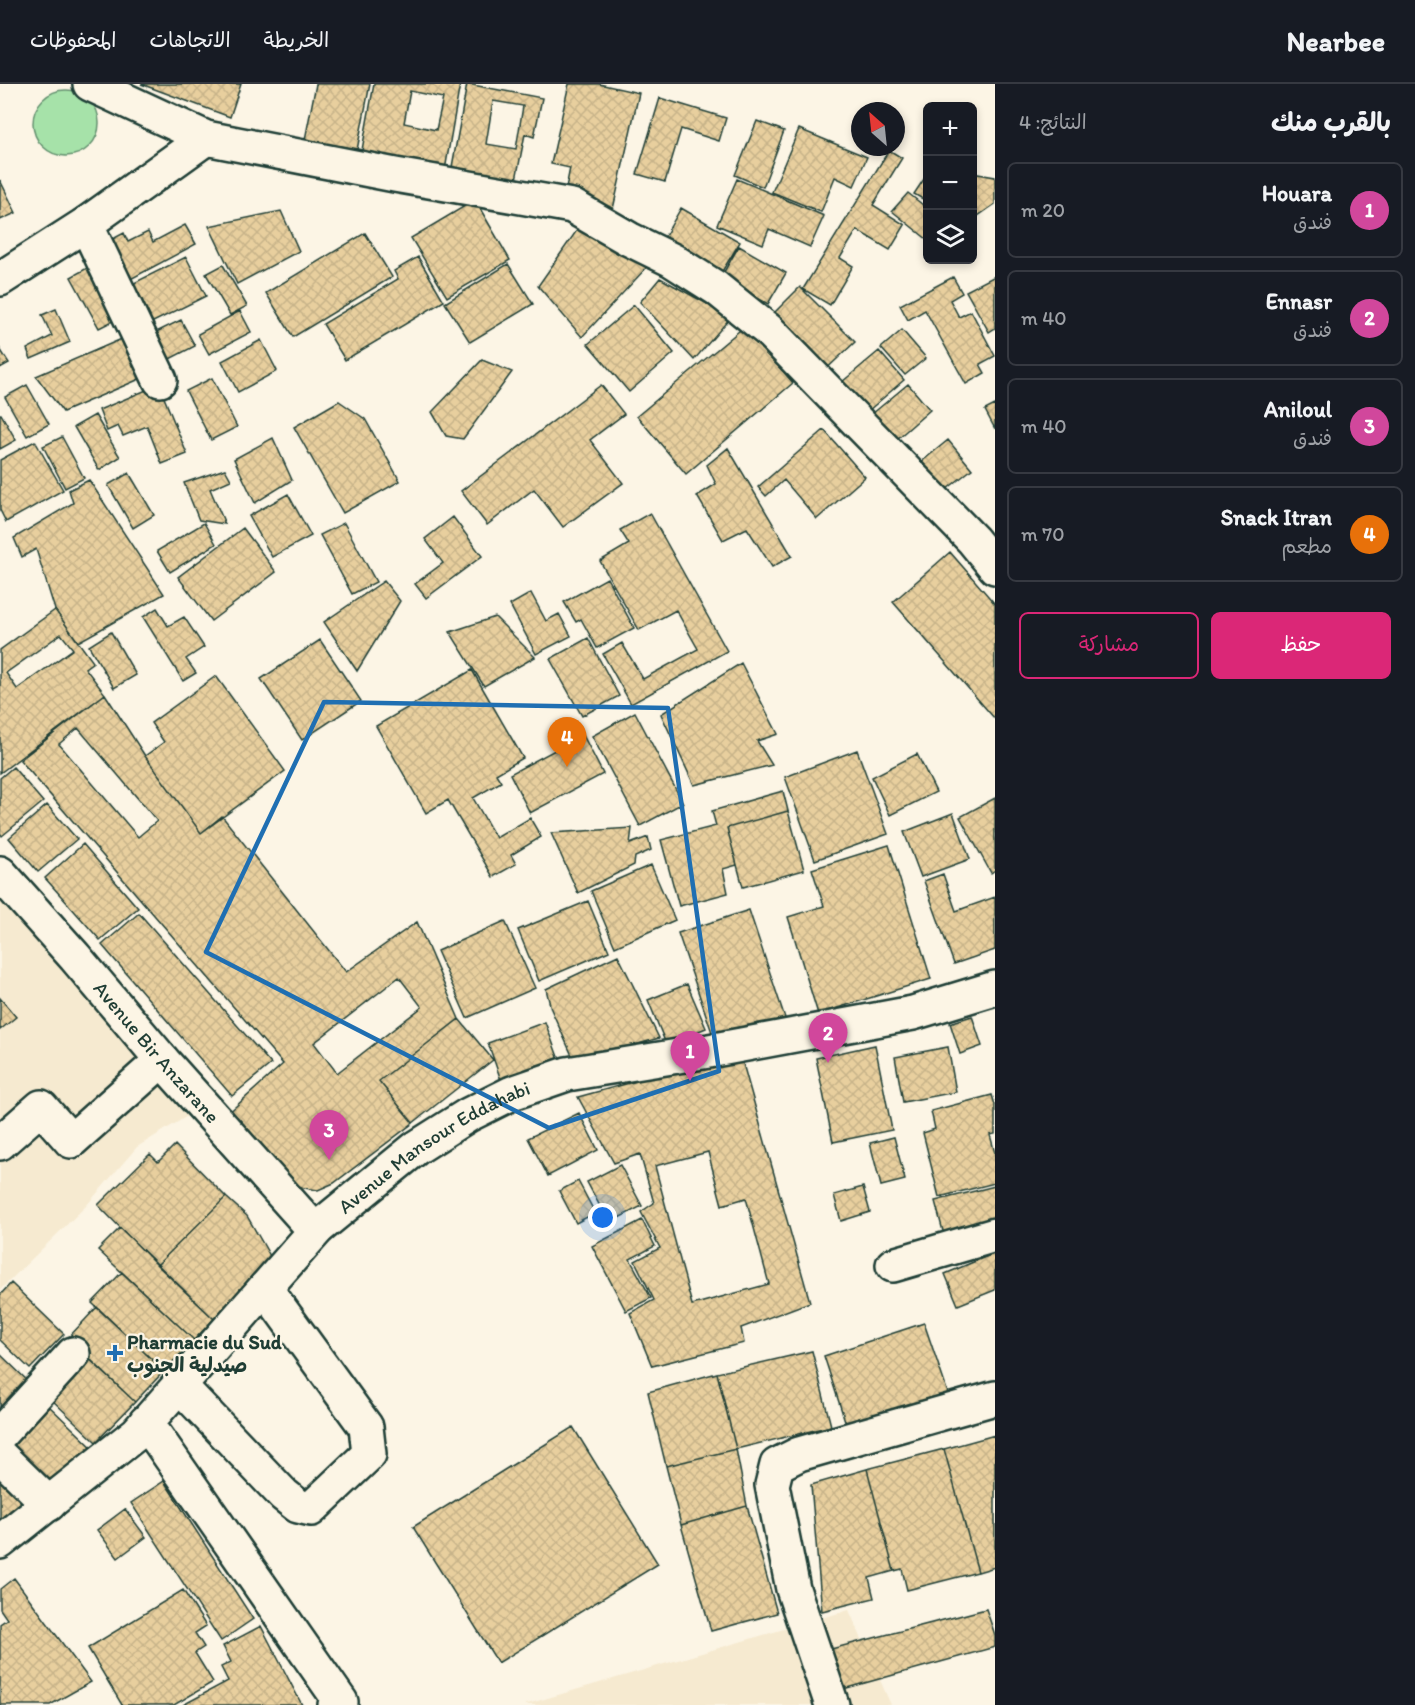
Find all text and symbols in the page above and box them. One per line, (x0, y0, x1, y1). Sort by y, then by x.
text: Nearbee (1286, 24, 1385, 58)
text: المحفوظات (30, 27, 116, 52)
text: الاتجاهات (149, 27, 231, 52)
text: الخريطة (264, 27, 329, 52)
north arrow (851, 102, 905, 156)
map controls (923, 102, 977, 264)
button: + (923, 102, 977, 156)
text: بالقرب منك (1271, 106, 1391, 138)
text: النتائج: 4 (1019, 110, 1087, 134)
button: − (923, 156, 977, 210)
text: Houara (1262, 180, 1332, 207)
text: 20 m (1021, 198, 1065, 222)
text: 1 (1365, 198, 1374, 222)
button: layers (923, 210, 977, 264)
text: فندق (1293, 210, 1332, 234)
text: Ennasr (1266, 288, 1332, 315)
text: 40 m (1021, 306, 1067, 330)
text: 2 (1364, 306, 1375, 330)
text: فندق (1293, 318, 1332, 342)
text: Aniloul (1264, 396, 1332, 423)
text: 40 m (1021, 414, 1067, 438)
text: 3 (1364, 414, 1375, 438)
text: فندق (1293, 426, 1332, 450)
text: Snack Itran (1221, 504, 1332, 531)
text: 70 m (1021, 522, 1065, 546)
text: 4 (1363, 522, 1376, 546)
text: مطعم (1281, 534, 1332, 558)
button: مشاركة (1019, 612, 1199, 679)
button: حفظ (1211, 612, 1391, 679)
pin: 4 (548, 718, 586, 767)
street label: Avenue Bir Anzarane (89, 976, 225, 1128)
pin: 2 (808, 1014, 848, 1063)
pin: 1 (670, 1032, 710, 1081)
street label: Avenue Mansour Eddahabi (333, 1076, 533, 1219)
pin: 3 (310, 1110, 348, 1160)
your location (588, 1203, 617, 1232)
place label: Pharmacie du Sud صيدلية الجنوب (127, 1330, 282, 1378)
marker: Pharmacie du Sud صيدلية الجنوب (108, 1346, 122, 1360)

